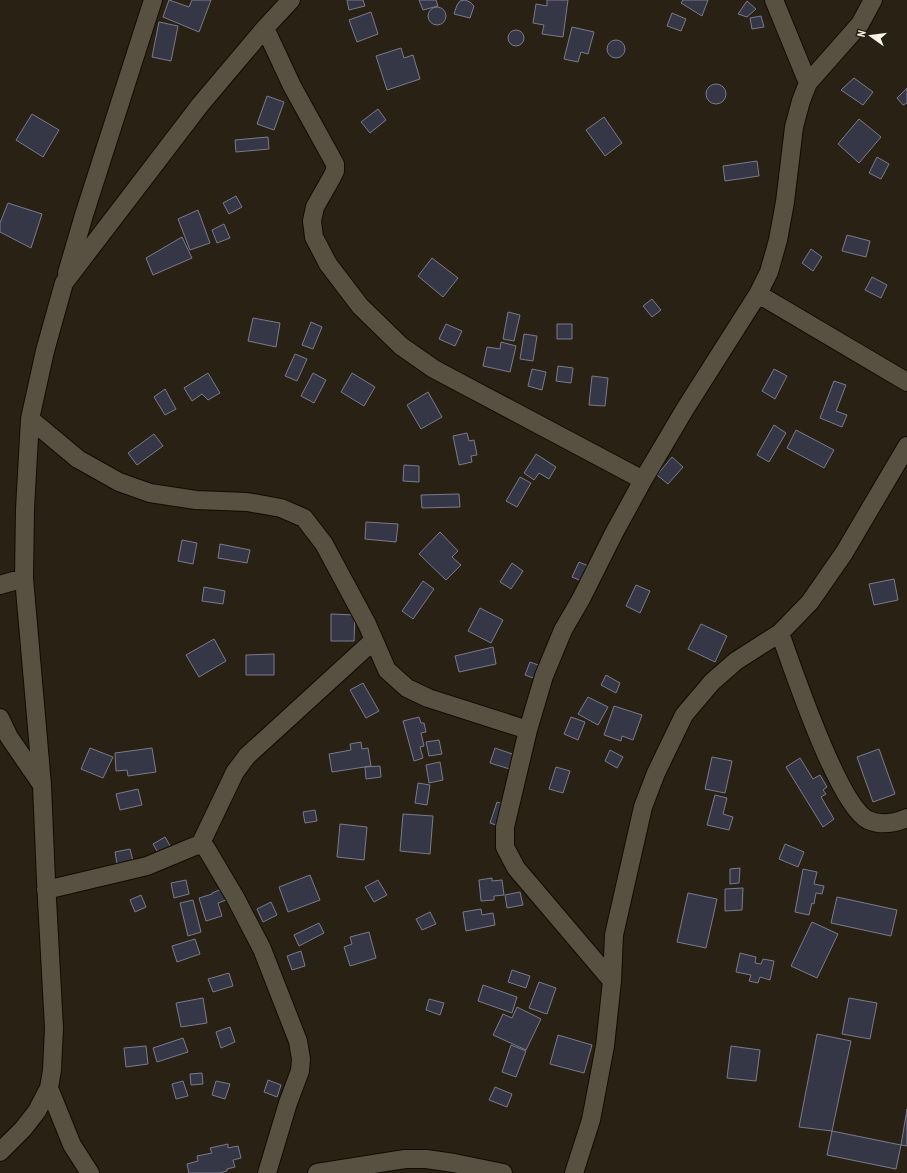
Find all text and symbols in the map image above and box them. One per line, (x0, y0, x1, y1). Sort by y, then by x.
north arrow (851, 16, 891, 56)
text: N (854, 29, 869, 38)

